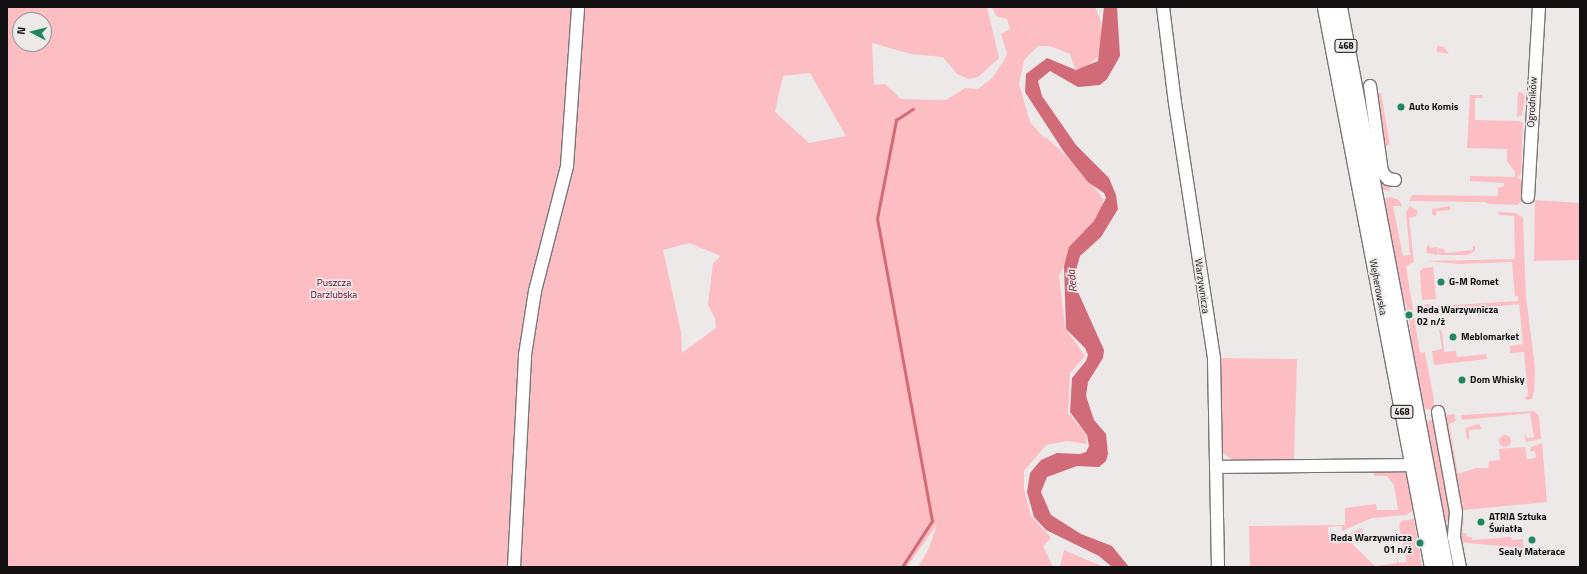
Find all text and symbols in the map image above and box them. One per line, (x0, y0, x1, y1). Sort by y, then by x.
north arrow (12, 12, 52, 52)
text: N (13, 26, 29, 35)
road number: 468 (1334, 39, 1358, 53)
street label: Ogrodników (1525, 76, 1539, 128)
place label: Auto Komis (1409, 101, 1458, 113)
marker: Auto Komis (1396, 102, 1406, 112)
street label: Warzywnicza (1192, 258, 1212, 314)
street label: Wejherowska (1367, 258, 1389, 316)
water label: Reda (1064, 269, 1080, 293)
park label: Puszcza Darżlubska (311, 276, 357, 300)
place label: G-M Romet (1449, 276, 1499, 288)
marker: G-M Romet (1436, 277, 1446, 287)
place label: Reda Warzywnicza 02 n/ż (1417, 303, 1498, 326)
marker: Reda Warzywnicza 02 n/ż (1404, 310, 1414, 320)
place label: Meblomarket (1461, 331, 1519, 343)
marker: Meblomarket (1448, 332, 1458, 342)
place label: Dom Whisky (1470, 374, 1525, 386)
marker: Dom Whisky (1457, 375, 1467, 385)
road number: 468 (1390, 405, 1414, 419)
place label: ATRIA Sztuka Światła (1489, 510, 1547, 534)
marker: ATRIA Sztuka Światła (1476, 517, 1486, 527)
place label: Reda Warzywnicza 01 n/ż (1331, 531, 1412, 554)
marker: Sealy Materace (1527, 535, 1537, 545)
marker: Reda Warzywnicza 01 n/ż (1415, 538, 1425, 548)
place label: Sealy Materace (1499, 546, 1565, 558)

